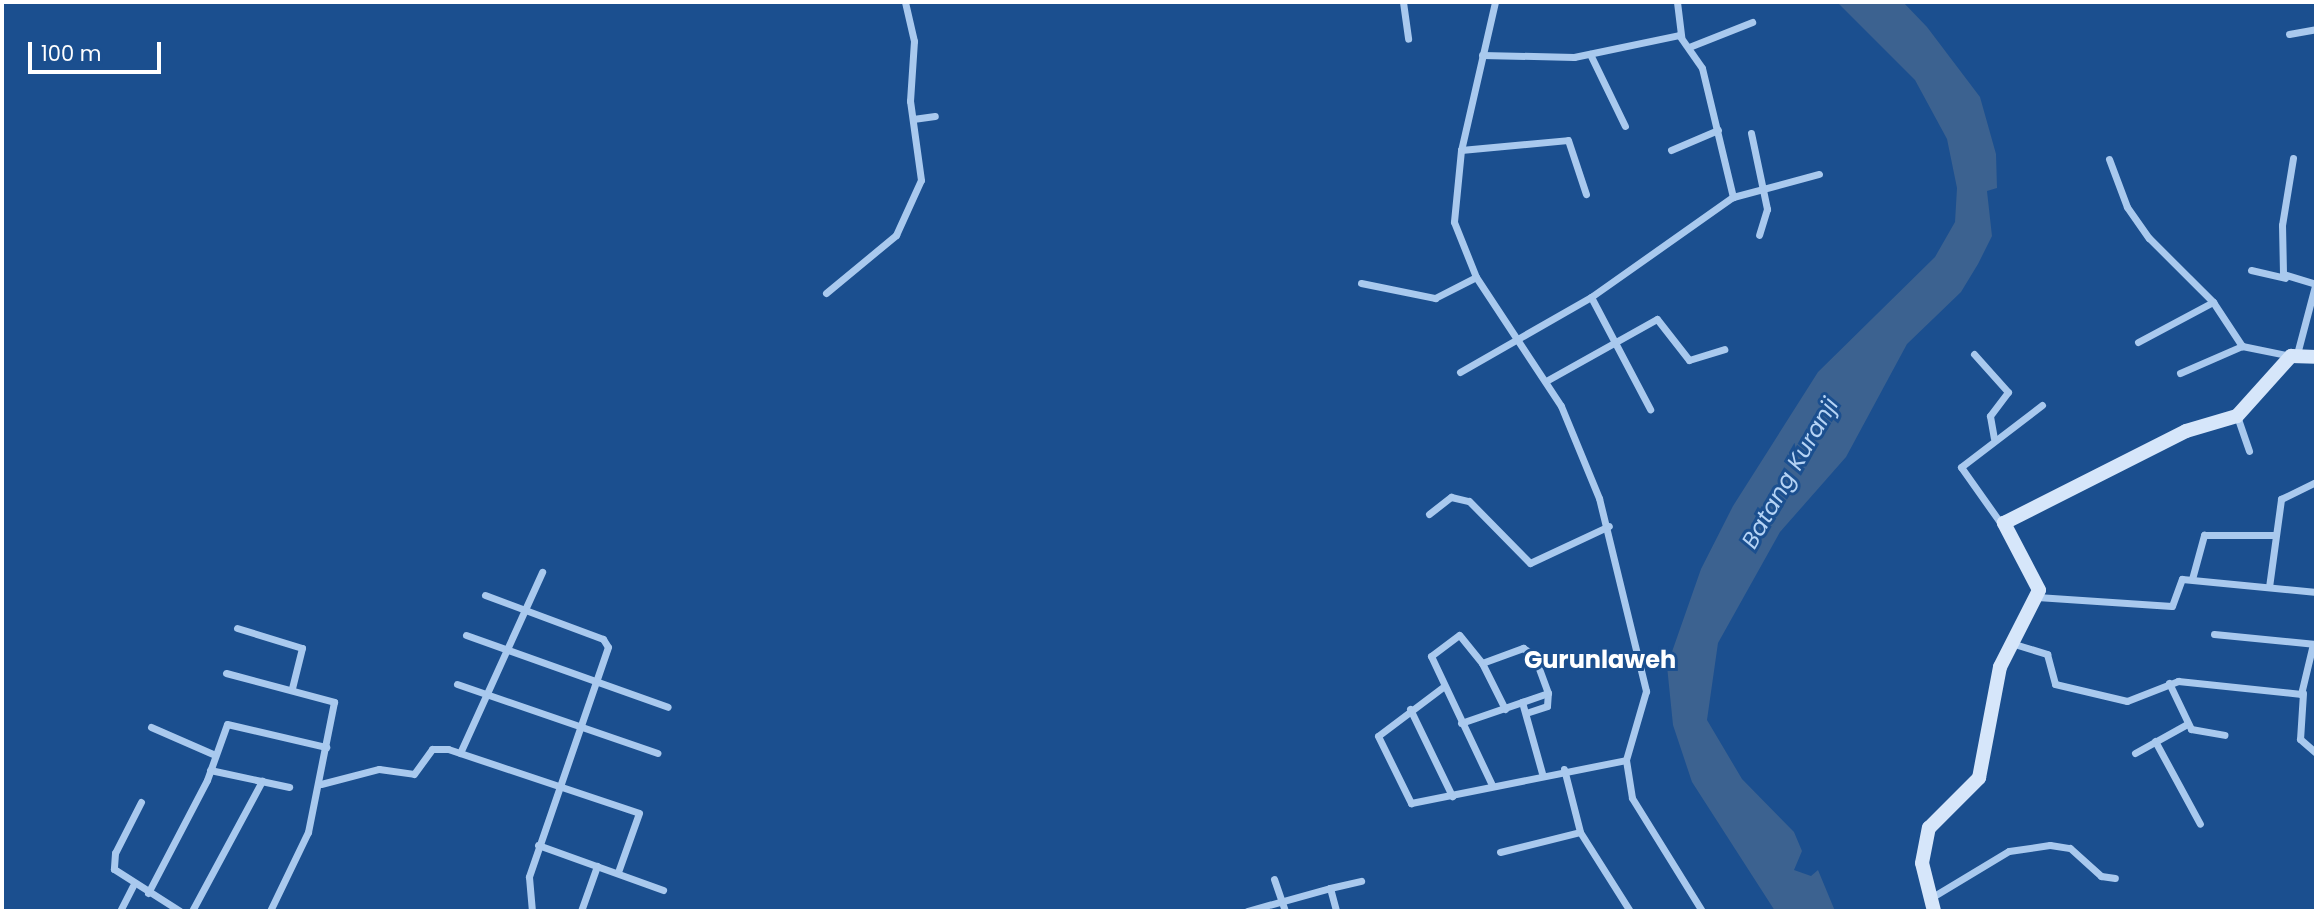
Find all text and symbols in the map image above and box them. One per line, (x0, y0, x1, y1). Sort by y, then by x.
scale bar (32, 28, 164, 72)
text: 100 m (41, 39, 101, 68)
water label: Batang Kuranji (1736, 393, 1844, 553)
district label: Gurunlaweh (1524, 646, 1676, 674)

